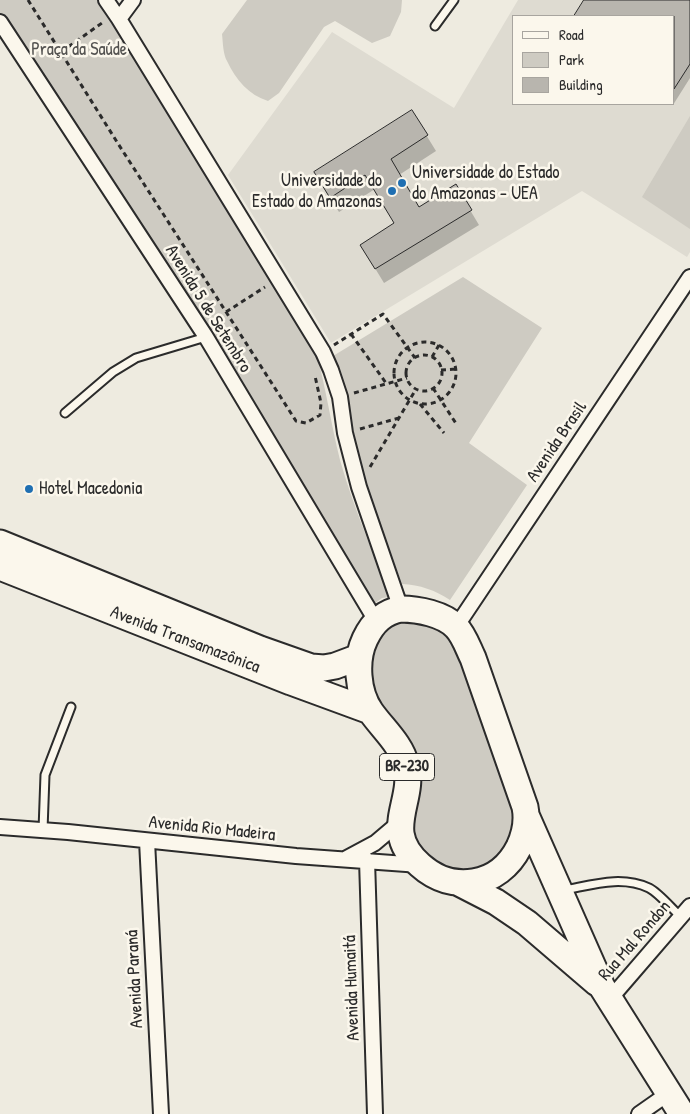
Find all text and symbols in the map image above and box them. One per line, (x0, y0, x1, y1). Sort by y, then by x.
legend (512, 15, 675, 105)
text: Road (559, 24, 584, 45)
park label: Praça da Saúde (31, 39, 127, 61)
text: Park (559, 49, 584, 70)
text: Building (559, 74, 603, 95)
place label: Universidade do Estado do Amazonas - UEA (412, 162, 560, 204)
place label: Universidade do Estado do Amazonas (252, 170, 382, 212)
marker: Universidade do Estado do Amazonas - UEA (396, 177, 408, 189)
marker: Universidade do Estado do Amazonas (386, 185, 398, 197)
street label: Avenida 5 de Setembro (160, 241, 256, 377)
street label: Avenida Brasil (522, 398, 592, 486)
place label: Hotel Macedonia (39, 478, 142, 500)
marker: Hotel Macedonia (23, 483, 35, 495)
street label: Avenida Transamazônica (107, 602, 263, 678)
road number: BR-230 (380, 754, 434, 780)
street label: Avenida Rio Madeira (148, 812, 276, 846)
street label: Rua Mal Rondon (594, 896, 676, 986)
street label: Avenida Paraná (122, 929, 148, 1029)
street label: Avenida Humaitá (339, 935, 365, 1041)

